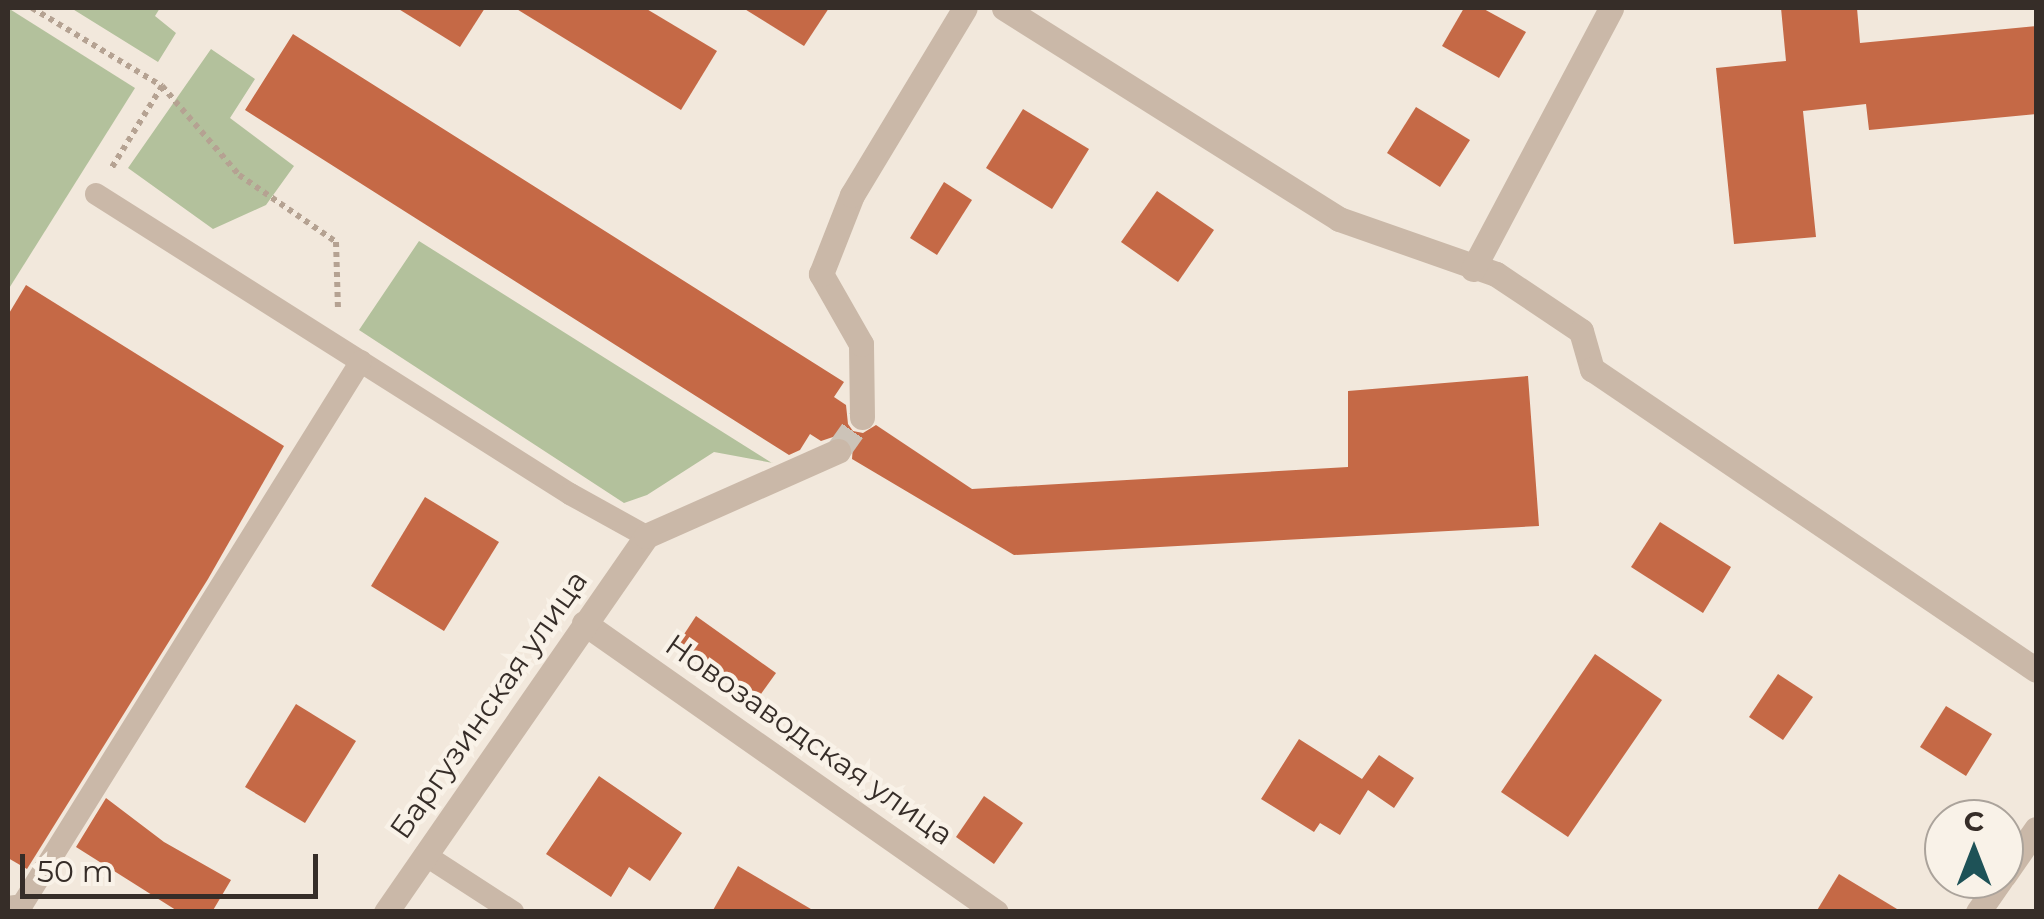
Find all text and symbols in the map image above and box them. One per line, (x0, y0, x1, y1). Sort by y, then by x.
street label: Баргузинская улица (383, 564, 595, 846)
street label: Новозаводская улица (658, 627, 960, 853)
north arrow (1924, 799, 2024, 899)
text: С (1964, 804, 1984, 838)
scale bar (25, 834, 322, 896)
text: 50 m (37, 853, 114, 890)

